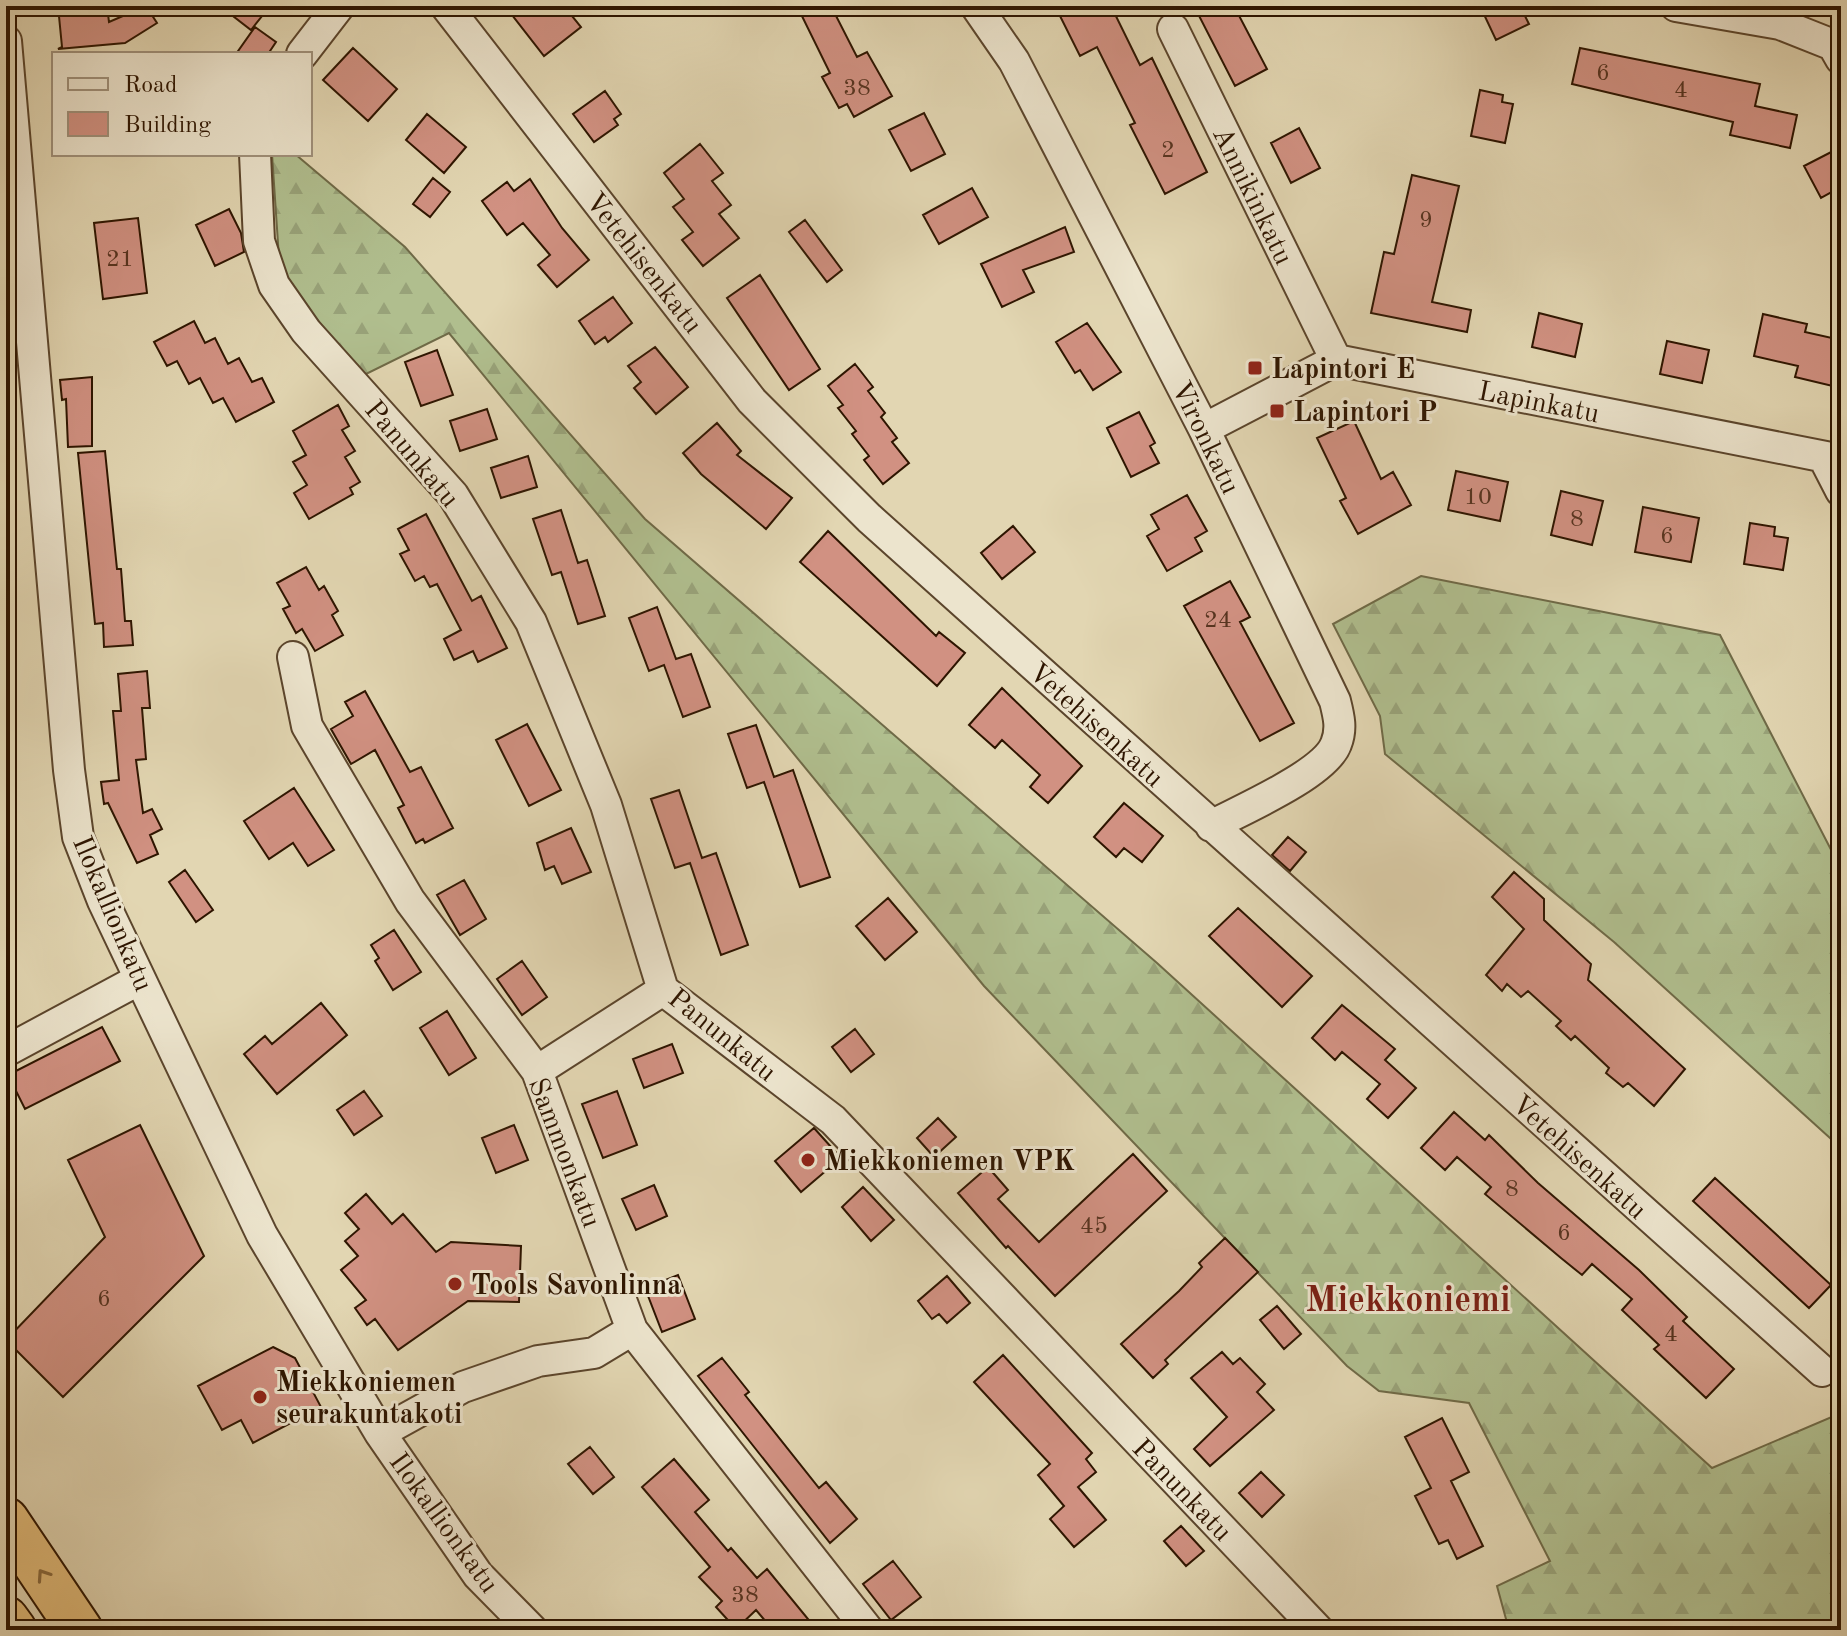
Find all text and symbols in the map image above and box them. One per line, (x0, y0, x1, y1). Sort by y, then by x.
legend (52, 52, 312, 156)
house number: 6 (1596, 62, 1610, 86)
text: Road (124, 74, 177, 98)
house number: 38 (843, 77, 871, 101)
house number: 4 (1674, 79, 1688, 103)
text: Building (124, 114, 211, 138)
street label: Annikinkatu (1206, 123, 1297, 270)
house number: 2 (1161, 139, 1175, 163)
street label: Vetehisenkatu (579, 188, 706, 340)
house number: 9 (1419, 209, 1433, 233)
house number: 21 (106, 248, 134, 272)
place label: Lapintori E (1271, 357, 1415, 385)
marker: Lapintori E (1246, 359, 1264, 377)
street label: Vironkatu (1165, 378, 1244, 499)
street label: Lapinkatu (1475, 378, 1601, 429)
street label: Panunkatu (358, 396, 463, 514)
place label: Lapintori P (1293, 400, 1437, 428)
marker: Lapintori P (1268, 402, 1286, 420)
house number: 10 (1464, 486, 1492, 510)
house number: 8 (1570, 508, 1584, 532)
house number: 6 (1660, 525, 1674, 549)
house number: 24 (1204, 609, 1232, 633)
street label: Vetehisenkatu (1022, 659, 1168, 794)
street label: Ilokallionkatu (66, 832, 157, 996)
street label: Panunkatu (662, 985, 780, 1088)
street label: Sammonkatu (522, 1074, 605, 1232)
street label: Vetehisenkatu (1505, 1091, 1651, 1226)
place label: Miekkoniemen VPK (824, 1149, 1075, 1177)
marker: Miekkoniemen VPK (799, 1151, 817, 1169)
house number: 8 (1505, 1178, 1519, 1202)
house number: 45 (1080, 1215, 1108, 1239)
house number: 6 (1557, 1222, 1571, 1246)
place label: Tools Savonlinna (471, 1273, 681, 1301)
marker: Tools Savonlinna (446, 1275, 464, 1293)
district label: Miekkoniemi (1305, 1284, 1511, 1320)
house number: 6 (97, 1288, 111, 1312)
house number: 4 (1664, 1323, 1678, 1347)
place label: Miekkoniemen seurakuntakoti (276, 1370, 462, 1430)
marker: Miekkoniemen seurakuntakoti (251, 1388, 269, 1406)
street label: Panunkatu (1126, 1435, 1236, 1548)
street label: Ilokallionkatu (383, 1448, 503, 1599)
one-way arrow (38, 1569, 53, 1584)
house number: 38 (731, 1584, 759, 1608)

